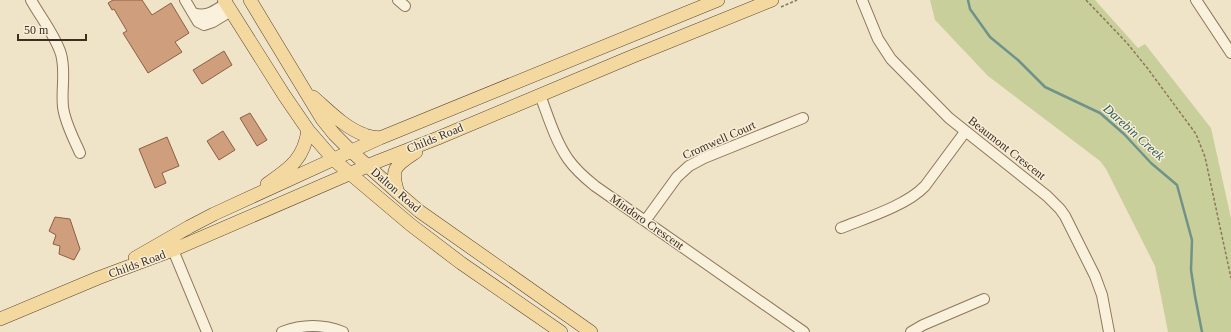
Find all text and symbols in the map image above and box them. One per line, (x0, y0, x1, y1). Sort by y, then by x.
scale bar (18, 16, 86, 42)
text: 50 m (24, 23, 49, 37)
water label: Darebin Creek (1100, 100, 1168, 163)
street label: Beaumont Crescent (966, 113, 1049, 183)
street label: Cromwell Court (680, 117, 758, 162)
street label: Childs Road (405, 120, 465, 156)
street label: Dalton Road (368, 165, 424, 215)
street label: Mindoro Crescent (607, 191, 687, 253)
street label: Childs Road (107, 247, 167, 281)

